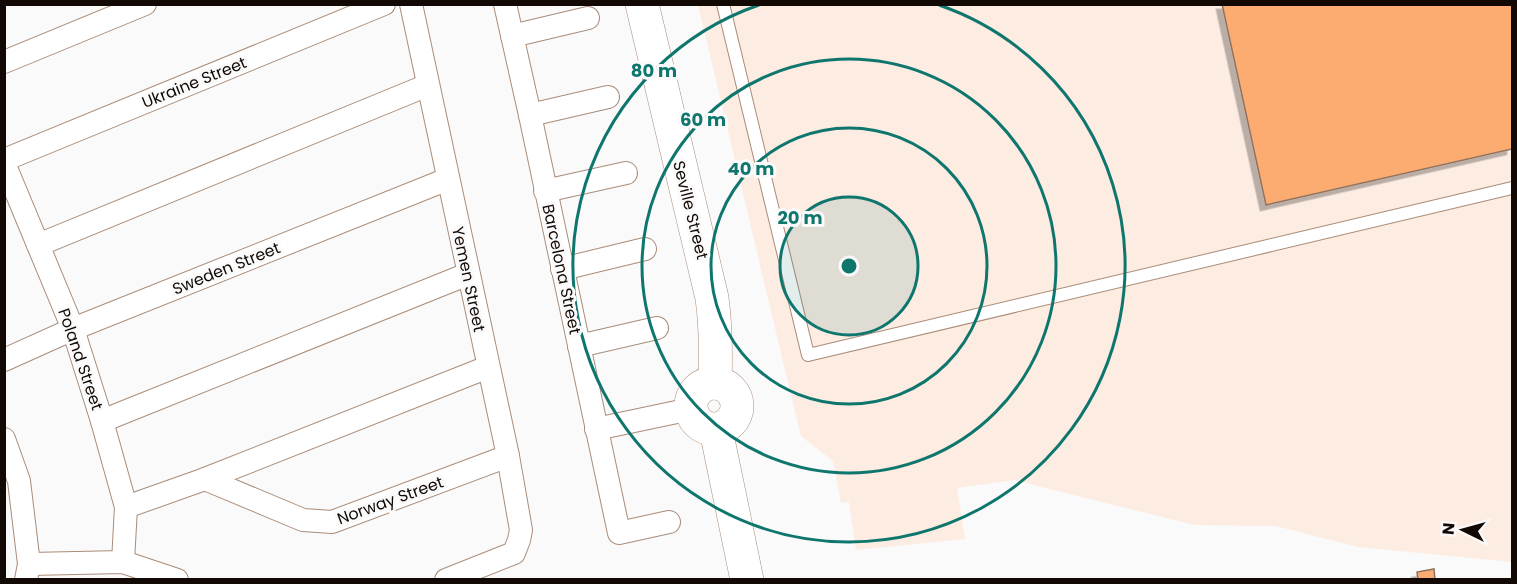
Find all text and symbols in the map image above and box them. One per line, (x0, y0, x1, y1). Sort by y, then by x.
street label: Ukraine Street (138, 51, 250, 114)
text: 80 m (631, 58, 677, 83)
text: 60 m (680, 107, 726, 132)
text: 40 m (728, 156, 774, 181)
street label: Seville Street (667, 158, 714, 262)
street label: Barcelona Street (536, 202, 587, 337)
text: 20 m (778, 205, 822, 230)
street label: Yemen Street (446, 224, 491, 334)
street label: Sweden Street (169, 236, 284, 301)
centre of rings (839, 256, 859, 276)
street label: Poland Street (52, 305, 109, 413)
street label: Norway Street (334, 471, 447, 530)
north arrow (1433, 500, 1493, 560)
text: N (1437, 522, 1461, 536)

